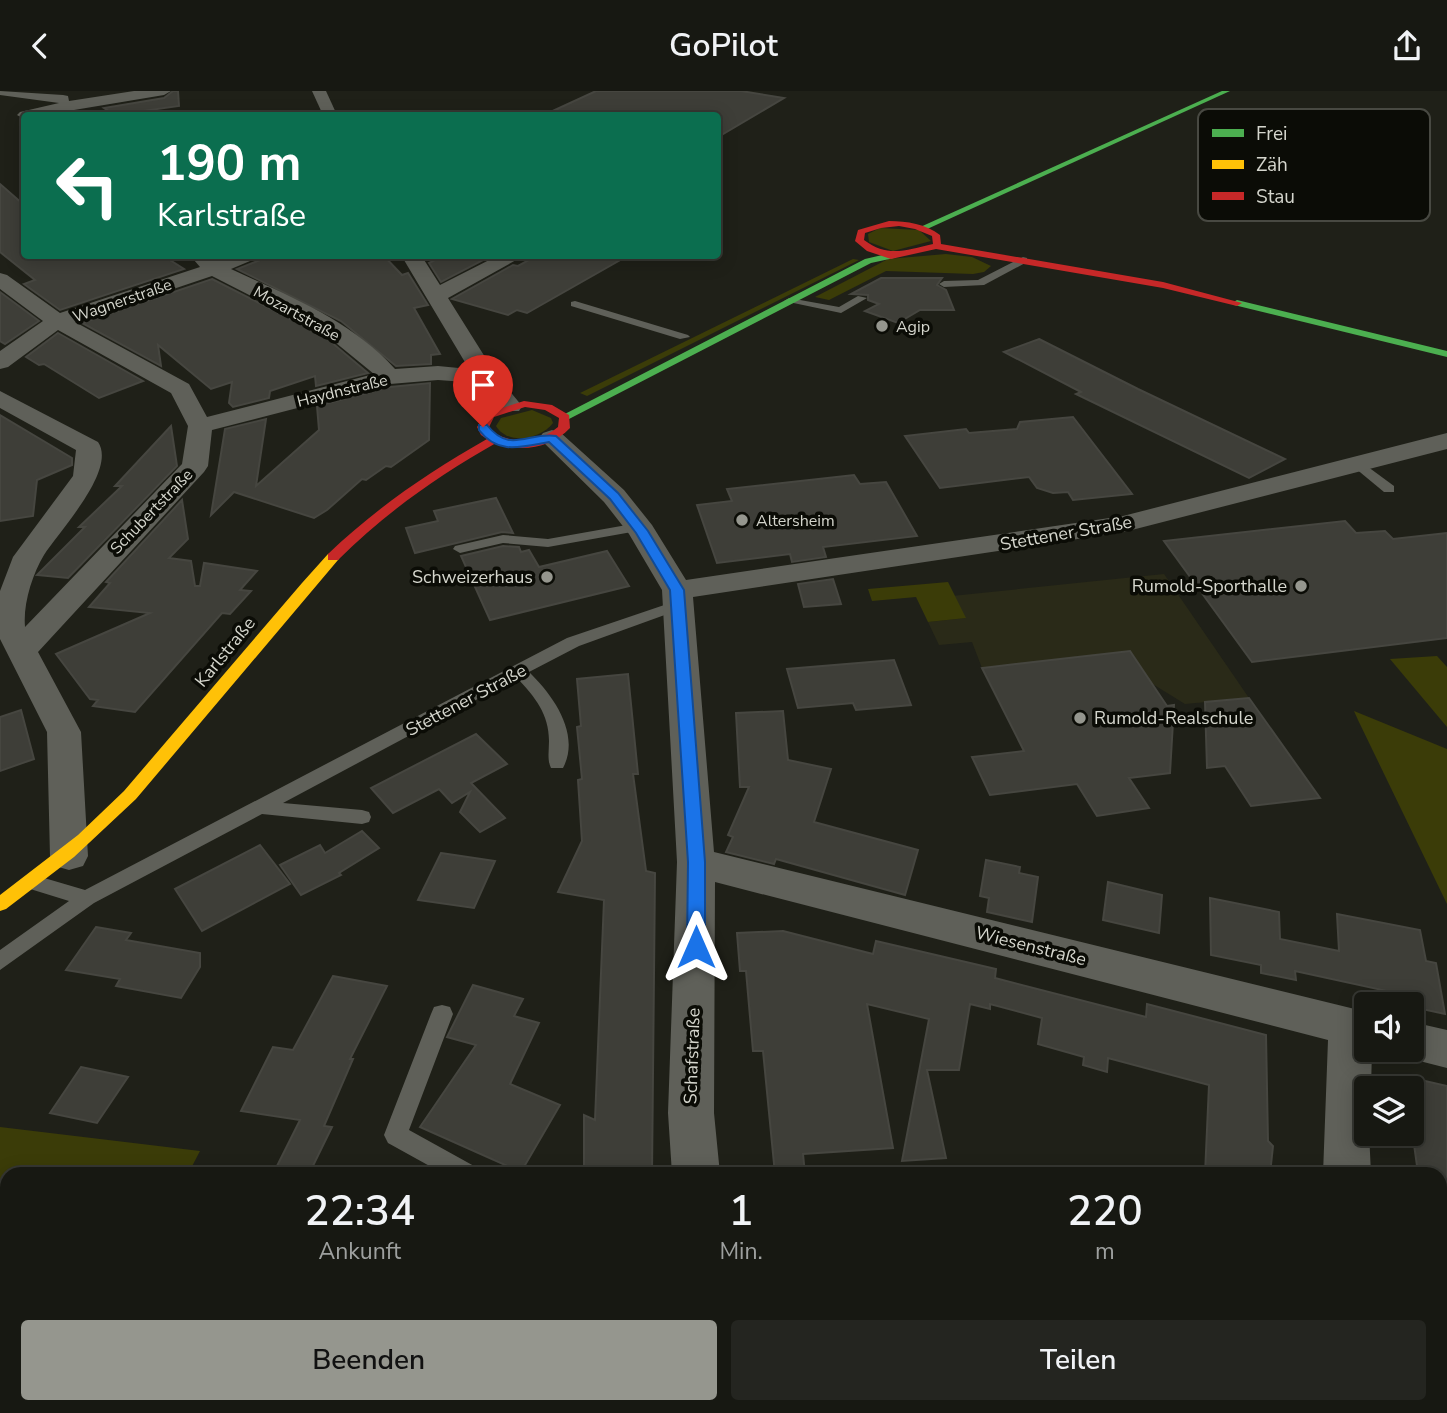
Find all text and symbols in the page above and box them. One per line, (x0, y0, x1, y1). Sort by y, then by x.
text: GoPilot (669, 24, 778, 67)
icon: back (21, 27, 59, 65)
icon: share (1388, 27, 1426, 65)
legend (1198, 109, 1430, 221)
text: Frei (1256, 121, 1287, 147)
text: 190 m (157, 130, 301, 197)
icon: left (42, 140, 133, 231)
text: Zäh (1256, 152, 1288, 178)
text: Stau (1256, 184, 1295, 210)
text: Karlstraße (157, 194, 306, 237)
street label: Wagnerstraße (70, 274, 175, 328)
street label: Mozartstraße (249, 281, 344, 347)
place label: Agip (896, 316, 930, 338)
marker: Agip (874, 318, 890, 334)
pin (453, 355, 513, 427)
icon: arrive (464, 366, 502, 404)
street label: Haydnstraße (295, 369, 390, 413)
street label: Schubertstraße (105, 464, 198, 559)
place label: Altersheim (756, 510, 835, 532)
street label: Stettener Straße (998, 510, 1134, 556)
marker: Altersheim (734, 512, 750, 528)
place label: Schweizerhaus (412, 565, 533, 589)
marker: Schweizerhaus (539, 569, 555, 585)
place label: Rumold-Sporthalle (1132, 574, 1287, 598)
marker: Rumold-Sporthalle (1293, 578, 1309, 594)
street label: Karlstraße (189, 612, 261, 692)
street label: Stettener Straße (401, 658, 531, 742)
place label: Rumold-Realschule (1094, 706, 1253, 730)
marker: Rumold-Realschule (1072, 710, 1088, 726)
position arrow (659, 910, 733, 984)
street label: Wiesenstraße (973, 921, 1089, 971)
map controls (1354, 992, 1424, 1146)
button: sound (1354, 992, 1424, 1062)
street label: Schafstraße (678, 1007, 706, 1105)
button: layers (1354, 1076, 1424, 1146)
text: 22:34 (304, 1183, 415, 1240)
text: 1 (728, 1183, 754, 1240)
text: 220 (1067, 1183, 1143, 1240)
text: Ankunft (318, 1236, 401, 1267)
text: Min. (719, 1236, 763, 1267)
text: m (1095, 1236, 1115, 1267)
button: Beenden (21, 1320, 717, 1400)
button: Teilen (731, 1320, 1426, 1400)

